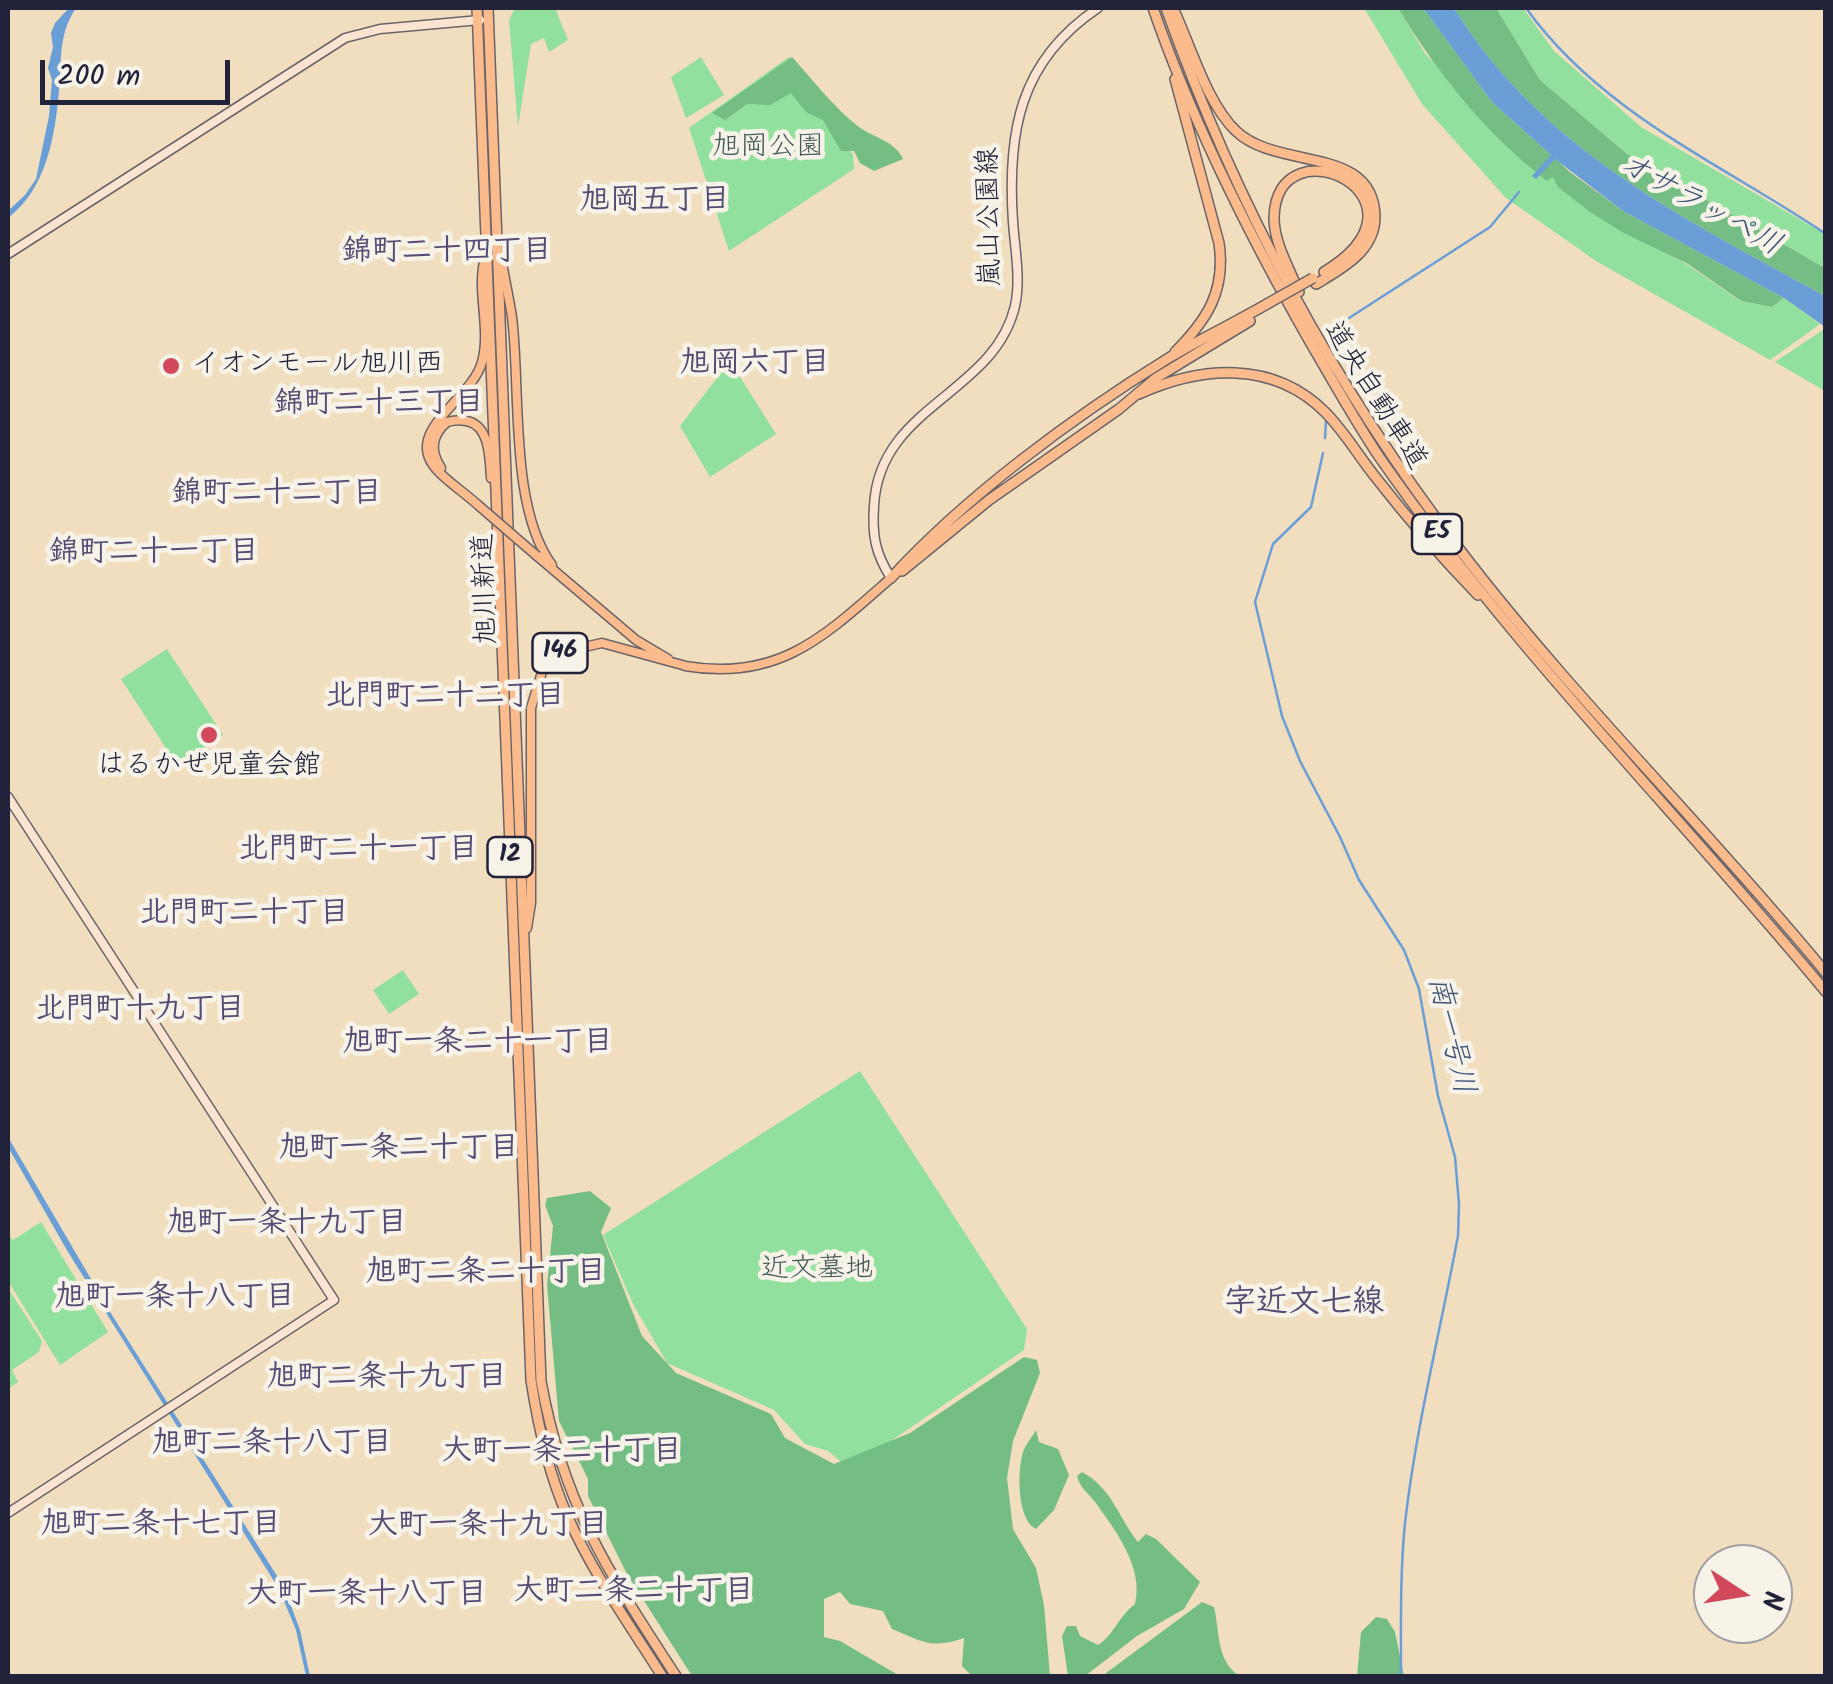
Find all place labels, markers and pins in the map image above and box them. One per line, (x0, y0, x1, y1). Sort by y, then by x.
place label: イオンモール旭川西 (191, 349, 443, 383)
marker: イオンモール旭川西 (160, 355, 182, 377)
marker: はるかぜ児童会館 (198, 724, 220, 746)
place label: はるかぜ児童会館 (97, 751, 321, 785)

